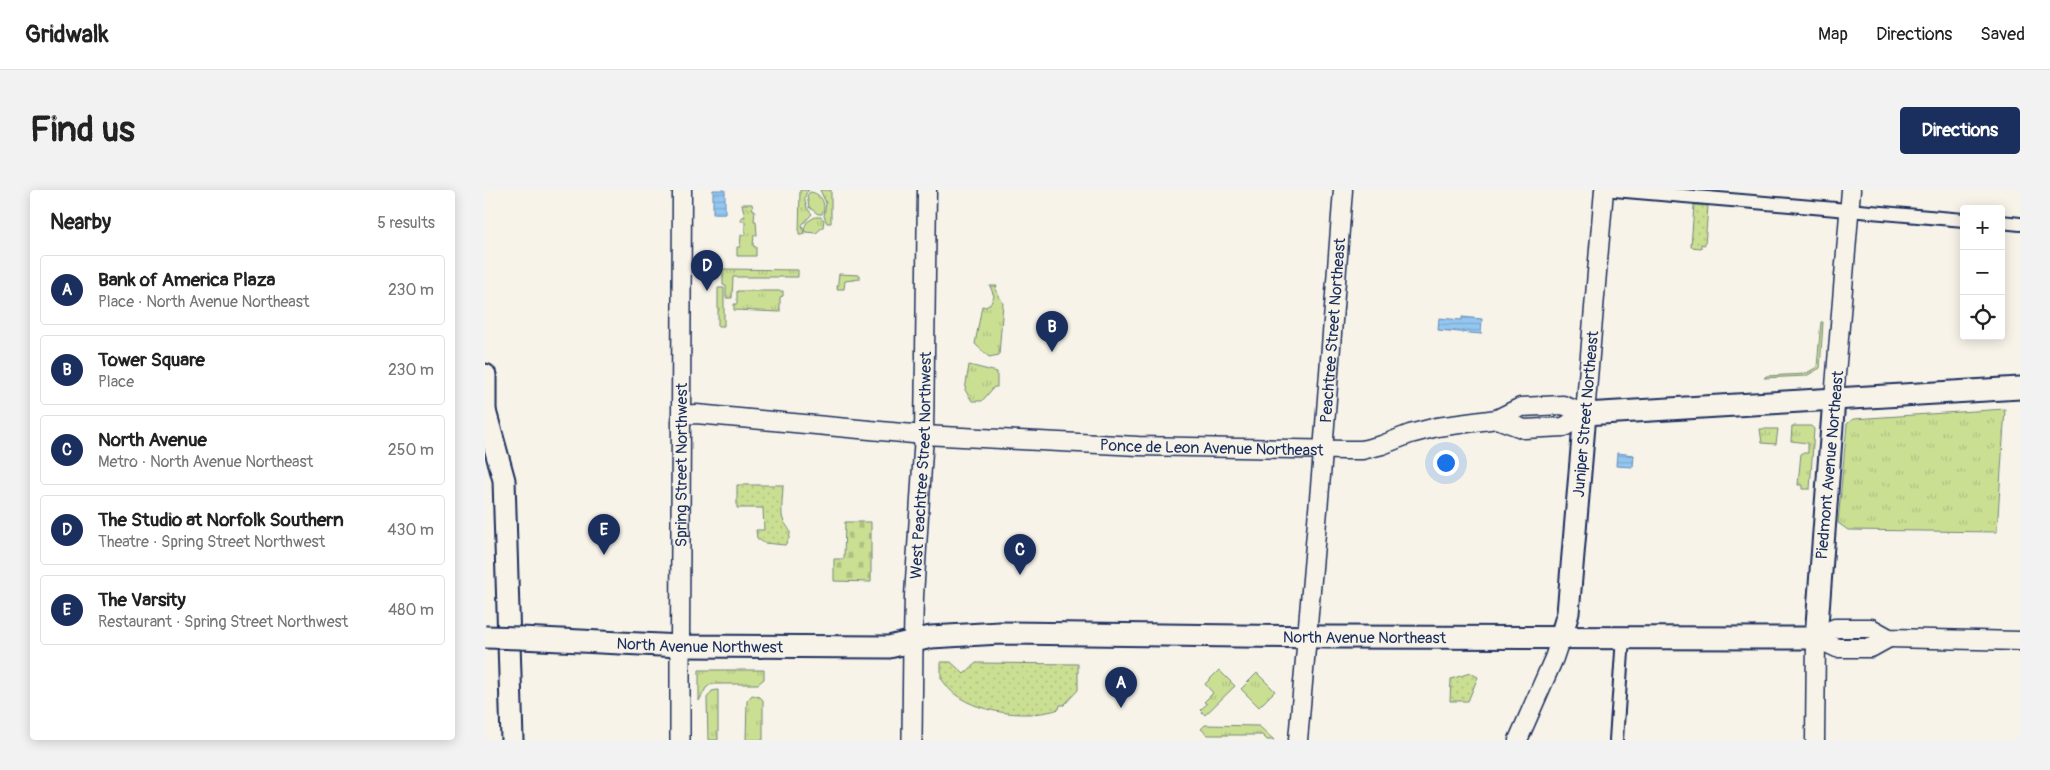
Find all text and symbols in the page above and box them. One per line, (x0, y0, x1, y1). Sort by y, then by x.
text: Gridwalk (25, 20, 109, 49)
text: Map (1818, 23, 1848, 46)
text: Directions (1876, 23, 1952, 46)
text: Saved (1980, 23, 2025, 46)
button: Directions (1900, 107, 2020, 154)
text: Find us (30, 108, 135, 152)
map controls (1960, 205, 2005, 340)
button: + (1960, 205, 2005, 250)
text: Nearby (50, 209, 111, 236)
text: 5 results (377, 213, 435, 233)
street label: Peachtree Street Northeast (1316, 237, 1350, 424)
pin: D (691, 250, 723, 291)
button: − (1960, 250, 2005, 295)
text: Bank of America Plaza (98, 268, 275, 292)
text: A (62, 280, 72, 300)
text: 230 m (388, 280, 434, 300)
text: Place · North Avenue Northeast (98, 292, 309, 312)
button: locate (1960, 295, 2005, 340)
pin: B (1036, 311, 1068, 352)
street label: Juniper Street Northeast (1569, 329, 1603, 498)
text: Tower Square (98, 348, 205, 372)
street label: West Peachtree Street Northwest (906, 351, 936, 580)
text: B (62, 360, 72, 380)
text: 230 m (388, 360, 434, 380)
street label: Piedmont Avenue Northeast (1812, 369, 1848, 560)
text: Place (98, 372, 134, 392)
street label: Spring Street Northwest (671, 382, 692, 547)
text: North Avenue (98, 428, 207, 452)
street label: Ponce de Leon Avenue Northeast (1099, 435, 1324, 461)
text: C (62, 440, 72, 460)
text: 250 m (388, 440, 434, 460)
your location (1433, 450, 1459, 476)
text: Metro · North Avenue Northeast (98, 452, 313, 472)
text: The Studio at Norfolk Southern (98, 508, 344, 532)
pin: E (588, 514, 620, 555)
text: D (62, 520, 72, 540)
text: 430 m (387, 520, 434, 540)
text: Theatre · Spring Street Northwest (98, 532, 325, 552)
pin: C (1004, 534, 1036, 575)
text: The Varsity (98, 588, 186, 612)
text: E (63, 600, 71, 620)
text: 480 m (388, 600, 434, 620)
text: Restaurant · Spring Street Northwest (98, 612, 348, 632)
street label: North Avenue Northeast (1283, 627, 1447, 648)
street label: North Avenue Northwest (616, 634, 784, 657)
pin: A (1105, 667, 1137, 708)

